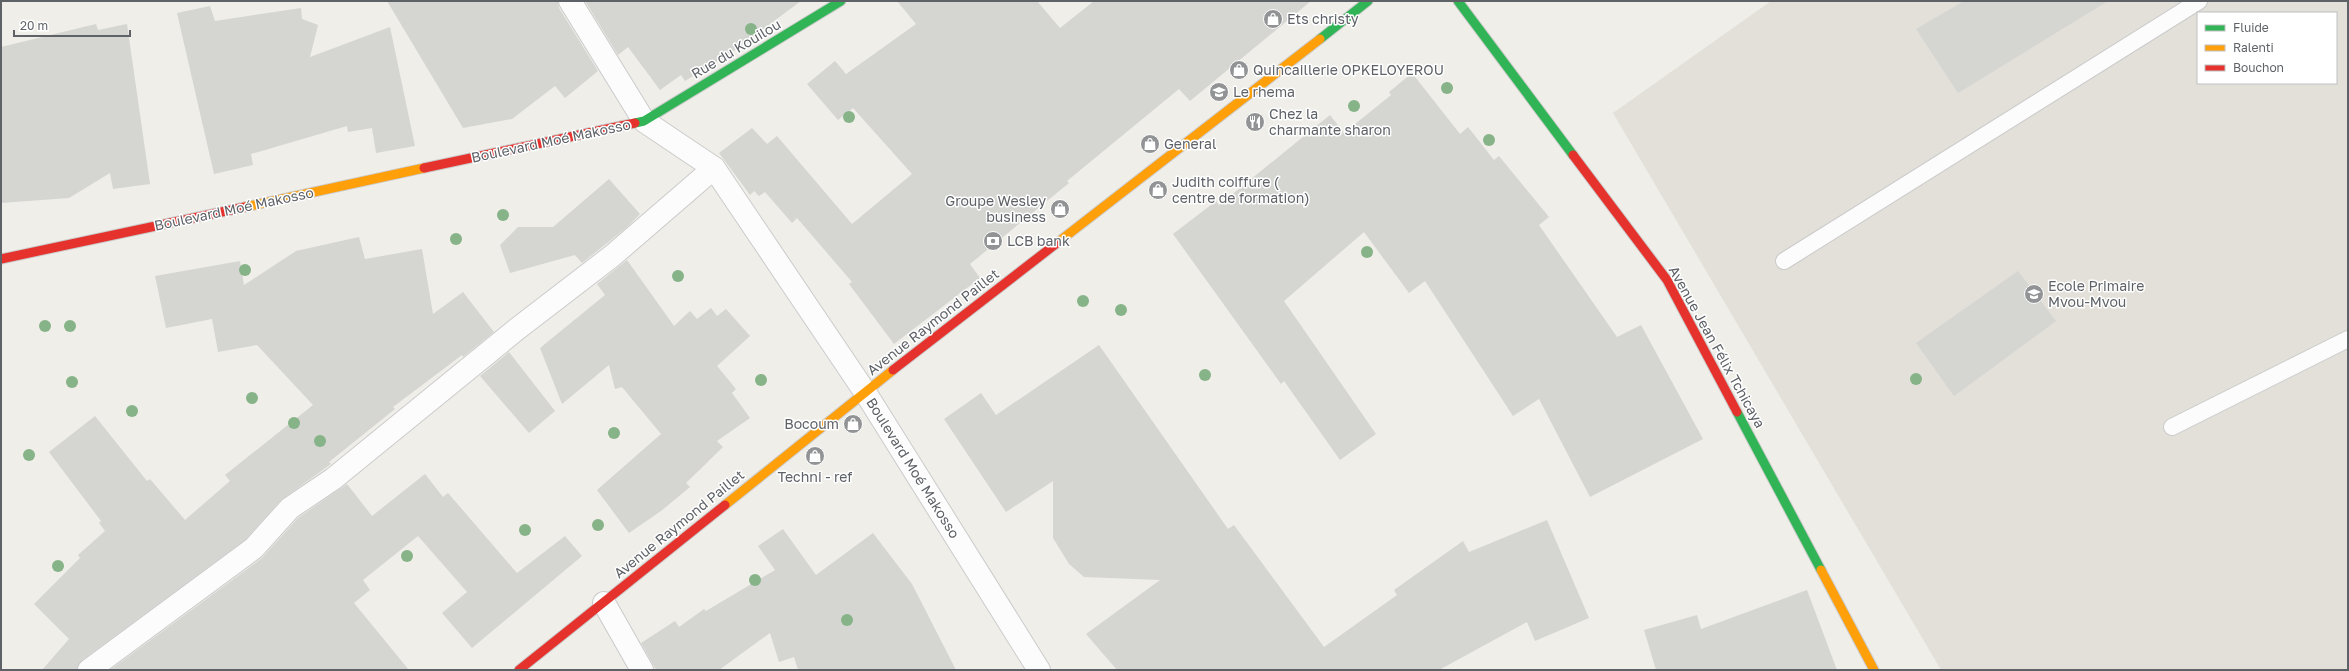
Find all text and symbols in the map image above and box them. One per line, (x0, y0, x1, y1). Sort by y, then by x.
shop icon: Ets christy (1262, 8, 1284, 30)
place label: Ets christy (1287, 10, 1359, 27)
scale bar (14, 12, 130, 38)
legend (2197, 12, 2337, 84)
street label: Rue du Kouilou (688, 15, 783, 82)
text: 20 m (20, 18, 48, 33)
text: Fluide (2233, 20, 2269, 35)
text: Ralenti (2233, 40, 2274, 55)
shop icon: Quincaillerie OPKELOYEROU (1228, 59, 1250, 81)
text: Bouchon (2233, 60, 2284, 75)
place label: Quincaillerie OPKELOYEROU (1253, 61, 1444, 78)
school or university icon: Le rhema (1208, 81, 1230, 103)
place label: Le rhema (1233, 83, 1295, 100)
place label: Chez la charmante sharon (1269, 105, 1391, 138)
restaurant icon: Chez la charmante sharon (1244, 111, 1266, 133)
street label: Boulevard Moé Makosso (470, 115, 632, 166)
shop icon: General (1139, 133, 1161, 155)
place label: General (1164, 135, 1216, 152)
place label: Judith coiffure ( centre de formation) (1172, 173, 1310, 206)
shop icon: Judith coiffure ( centre de formation) (1147, 179, 1169, 201)
street label: Boulevard Moé Makosso (153, 183, 315, 234)
place label: Groupe Wesley business (945, 192, 1046, 225)
shop icon: Groupe Wesley business (1049, 198, 1071, 220)
bank icon: LCB bank (982, 230, 1004, 252)
place label: LCB bank (1007, 232, 1070, 249)
street label: Avenue Jean Félix Tchicaya (1666, 263, 1769, 431)
street label: Avenue Raymond Paillet (863, 265, 1002, 378)
place label: Ecole Primaire Mvou-Mvou (2048, 277, 2144, 310)
school or university icon: Ecole Primaire Mvou-Mvou (2023, 283, 2045, 305)
street label: Boulevard Moé Makosso (863, 394, 964, 541)
shop icon: Bocoum (842, 413, 864, 435)
place label: Bocoum (784, 415, 839, 432)
shop icon: Techni - ref (804, 445, 826, 467)
street label: Avenue Raymond Paillet (610, 466, 747, 581)
place label: Techni - ref (778, 468, 852, 485)

